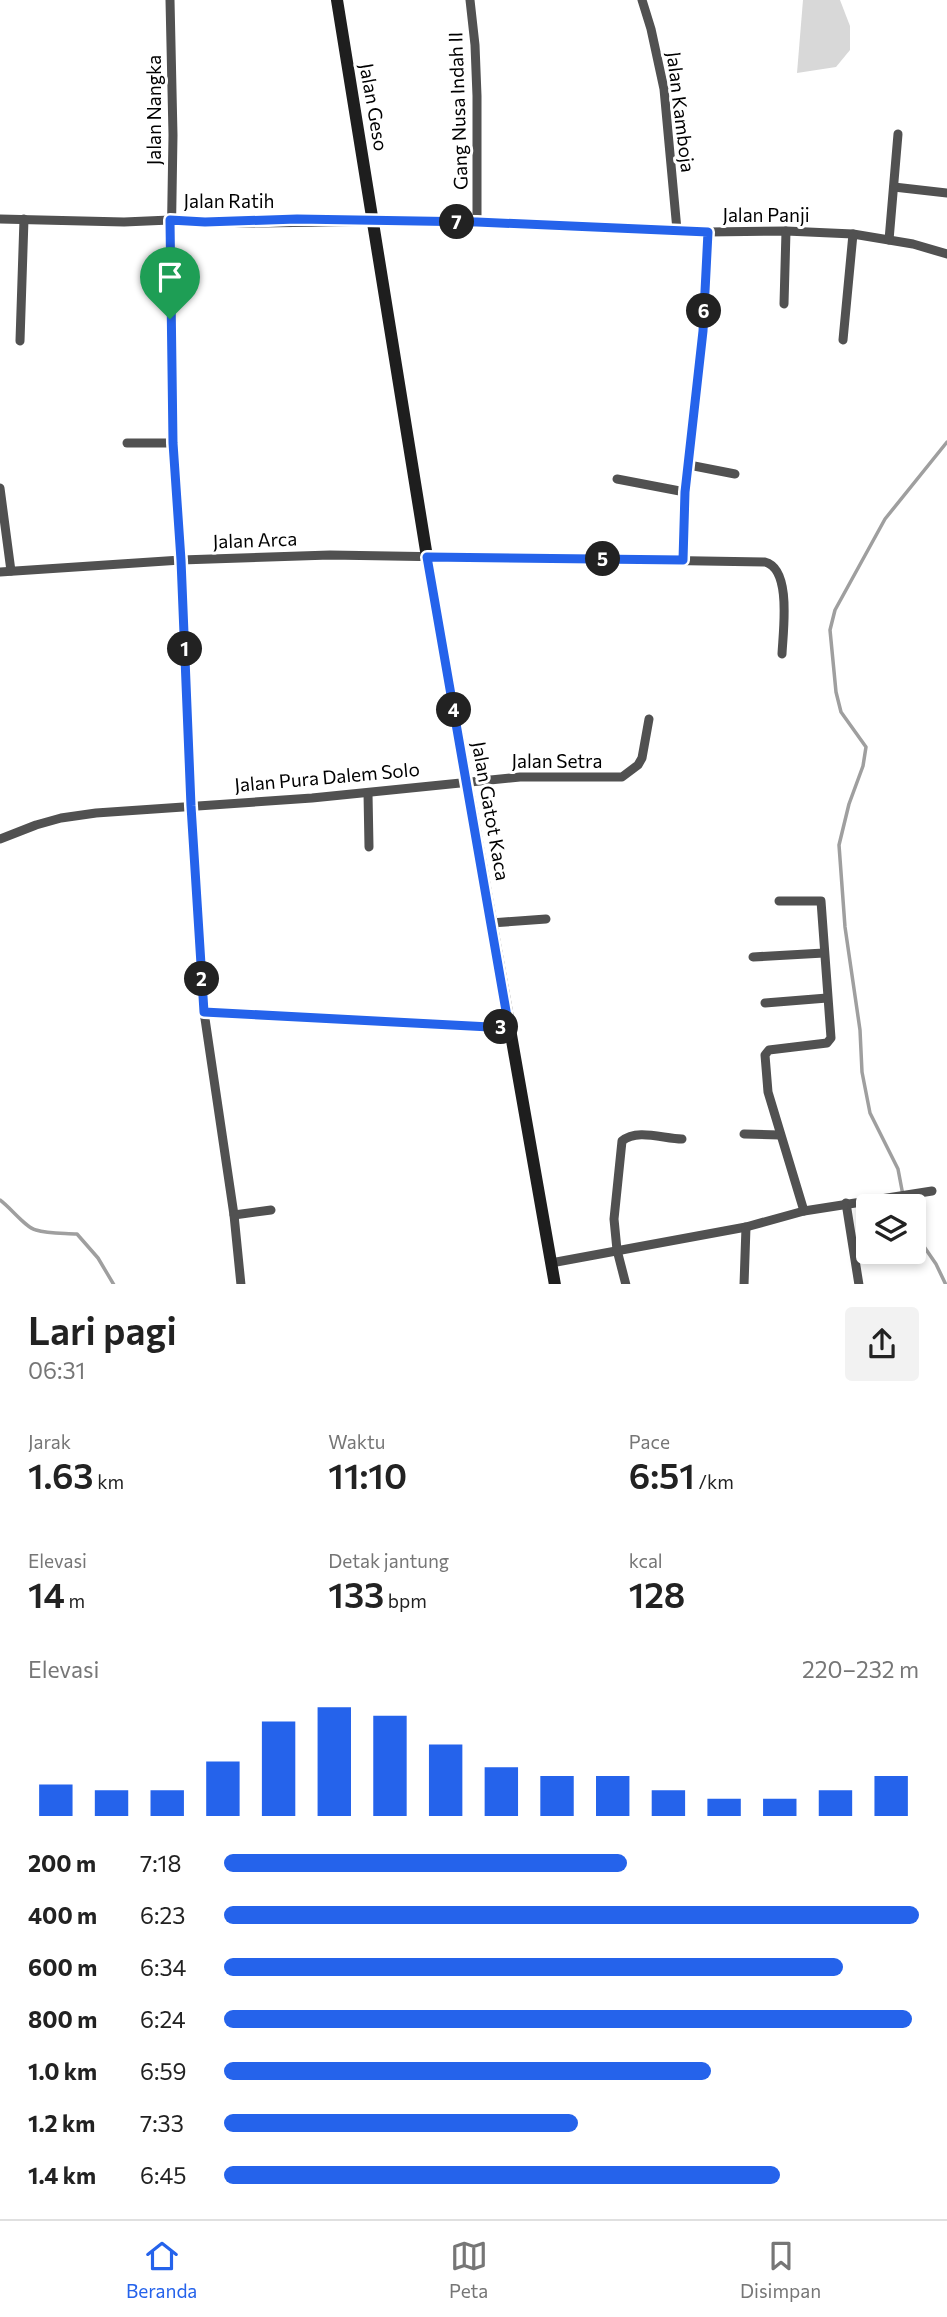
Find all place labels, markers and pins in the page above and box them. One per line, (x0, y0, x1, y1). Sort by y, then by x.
pin: 7 (440, 204, 475, 240)
pin (140, 247, 200, 319)
pin: 6 (686, 294, 722, 328)
pin: 5 (586, 542, 620, 576)
pin: 1 (168, 632, 202, 666)
pin: 4 (436, 692, 472, 728)
pin: 2 (184, 962, 220, 996)
pin: 3 (484, 1010, 518, 1044)

